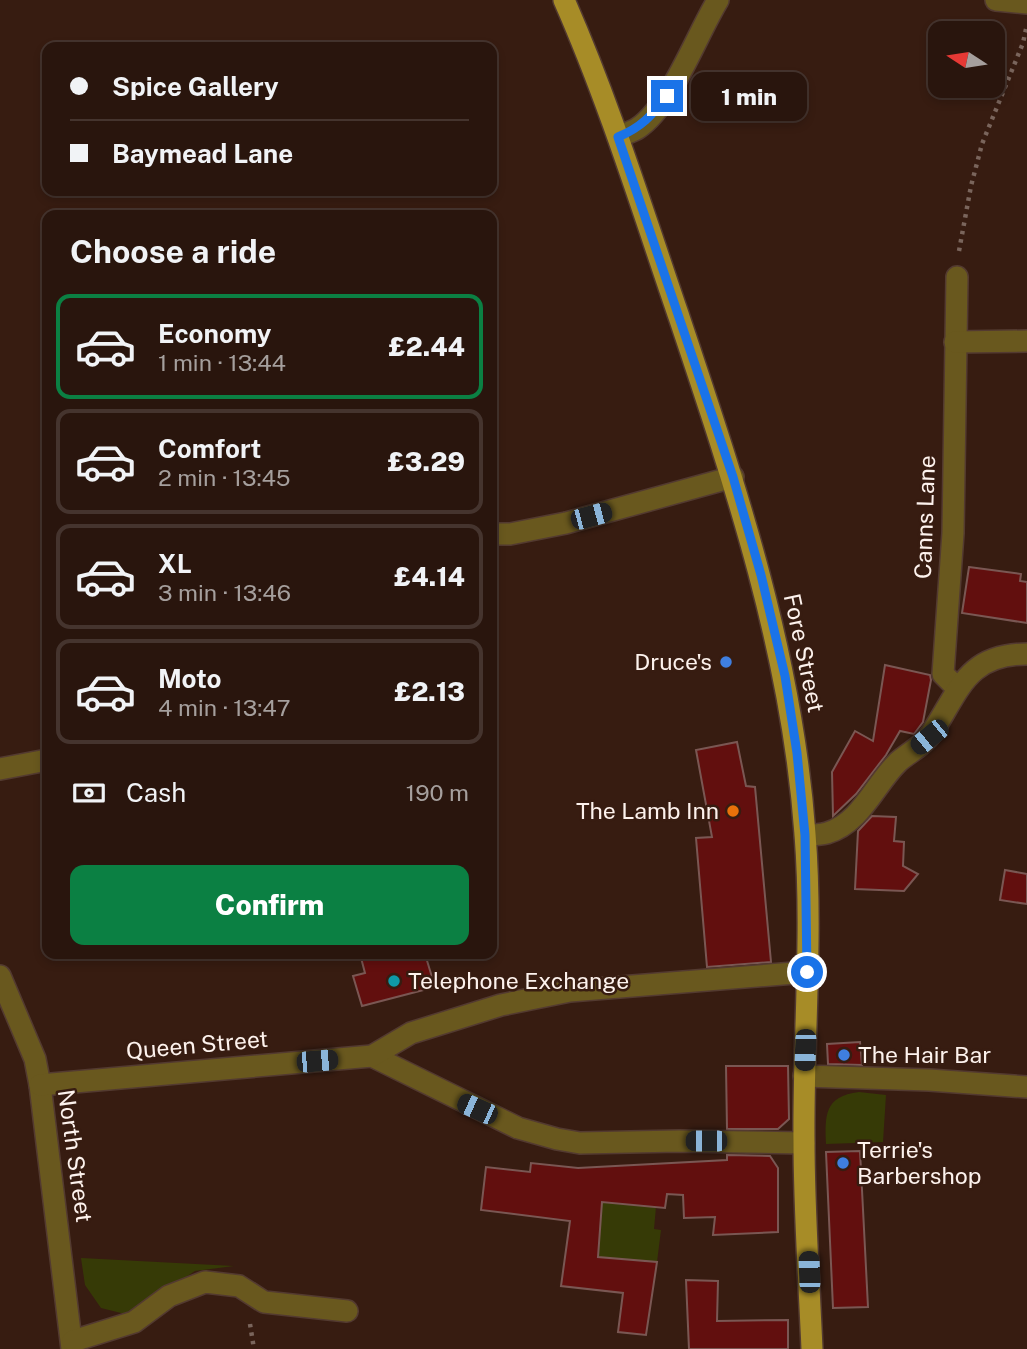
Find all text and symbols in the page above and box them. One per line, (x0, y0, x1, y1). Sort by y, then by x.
north arrow (928, 21, 1004, 98)
map controls (928, 21, 1005, 98)
text: Spice Gallery (112, 71, 279, 102)
callout: 1 min (692, 72, 807, 120)
route end (651, 80, 683, 112)
text: 1 min (721, 83, 777, 110)
text: Baymead Lane (112, 138, 293, 169)
text: Choose a ride (70, 233, 276, 270)
icon: car (74, 315, 137, 378)
text: Economy (158, 318, 271, 349)
text: £2.44 (388, 331, 465, 362)
text: 1 min · 13:44 (158, 349, 286, 376)
icon: car (74, 430, 137, 493)
text: Comfort (158, 433, 261, 464)
text: £3.29 (387, 446, 465, 477)
street label: Canns Lane (909, 455, 940, 579)
text: 2 min · 13:45 (158, 464, 291, 491)
car (568, 500, 615, 532)
icon: car (74, 545, 137, 608)
text: XL (158, 548, 192, 579)
text: £4.14 (394, 561, 465, 592)
text: 3 min · 13:46 (158, 579, 291, 606)
street label: Fore Street (779, 591, 830, 715)
place label: Druce's (634, 648, 712, 675)
marker: Druce's (718, 654, 734, 670)
icon: car (74, 660, 137, 723)
text: Moto (158, 663, 221, 694)
text: £2.13 (394, 676, 465, 707)
text: 4 min · 13:47 (158, 694, 291, 721)
car (907, 716, 952, 758)
icon: cash (70, 774, 108, 812)
text: Cash (126, 777, 186, 808)
text: 190 m (406, 779, 469, 806)
place label: The Lamb Inn (576, 797, 719, 824)
marker: The Lamb Inn (725, 803, 741, 819)
button: Confirm (70, 865, 469, 945)
route start (791, 956, 823, 988)
place label: Telephone Exchange (408, 967, 629, 994)
marker: Telephone Exchange (386, 973, 402, 989)
street label: Queen Street (125, 1025, 269, 1064)
car (794, 1029, 817, 1071)
place label: The Hair Bar (858, 1041, 991, 1068)
marker: The Hair Bar (836, 1047, 852, 1063)
car (296, 1049, 339, 1073)
street label: North Street (53, 1088, 98, 1224)
car (454, 1091, 501, 1127)
car (686, 1131, 728, 1152)
place label: Terrie's Barbershop (857, 1136, 981, 1189)
marker: Terrie's Barbershop (835, 1155, 851, 1171)
car (798, 1251, 821, 1293)

